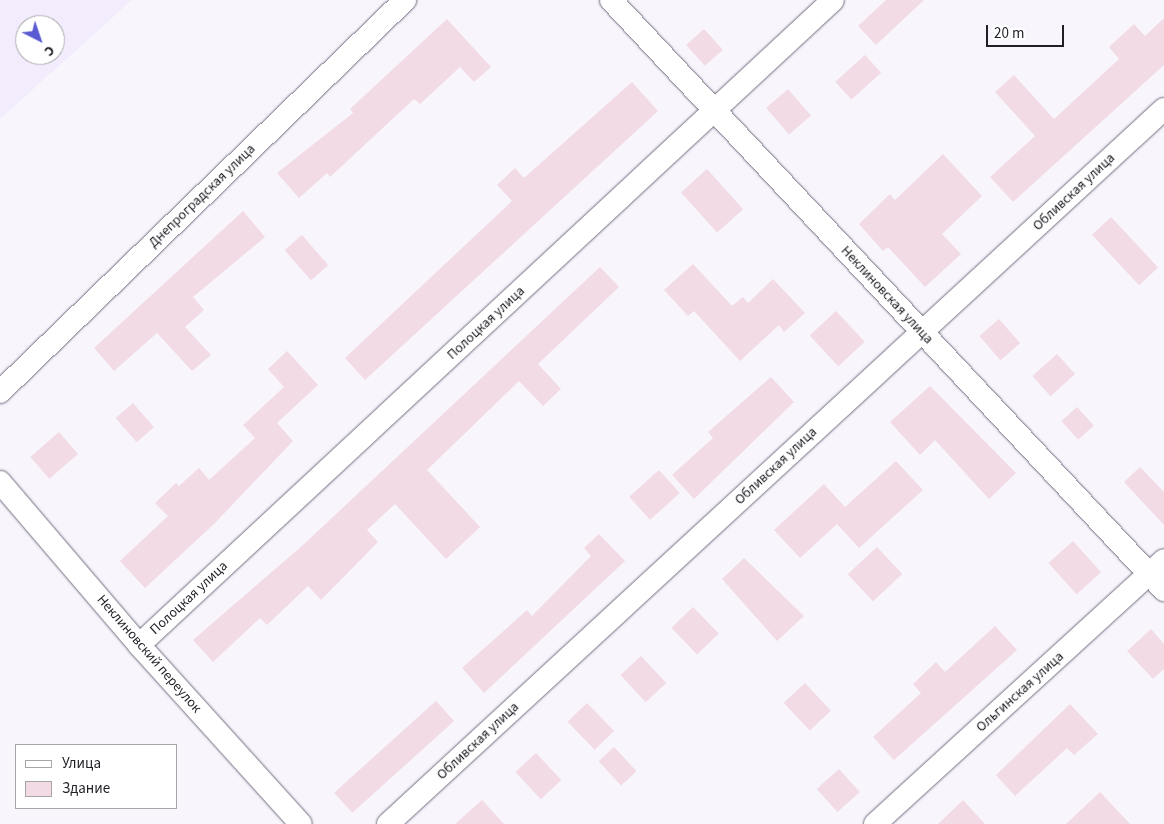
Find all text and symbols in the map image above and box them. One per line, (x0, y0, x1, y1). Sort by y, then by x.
north arrow (15, 15, 65, 65)
scale bar (989, 15, 1066, 47)
text: 20 m (994, 23, 1024, 44)
text: С (40, 40, 59, 61)
street label: Днепроградская улица (145, 141, 259, 251)
street label: Обливская улица (1029, 150, 1119, 234)
street label: Неклиновская улица (837, 243, 937, 347)
street label: Полоцкая улица (444, 283, 528, 363)
street label: Обливская улица (731, 424, 821, 508)
street label: Полоцкая улица (147, 558, 231, 638)
street label: Неклиновский переулок (93, 592, 205, 716)
street label: Ольгинская улица (973, 648, 1067, 736)
street label: Обливская улица (433, 699, 523, 783)
legend (15, 744, 178, 809)
text: Улица (62, 753, 101, 774)
text: Здание (62, 778, 110, 799)

